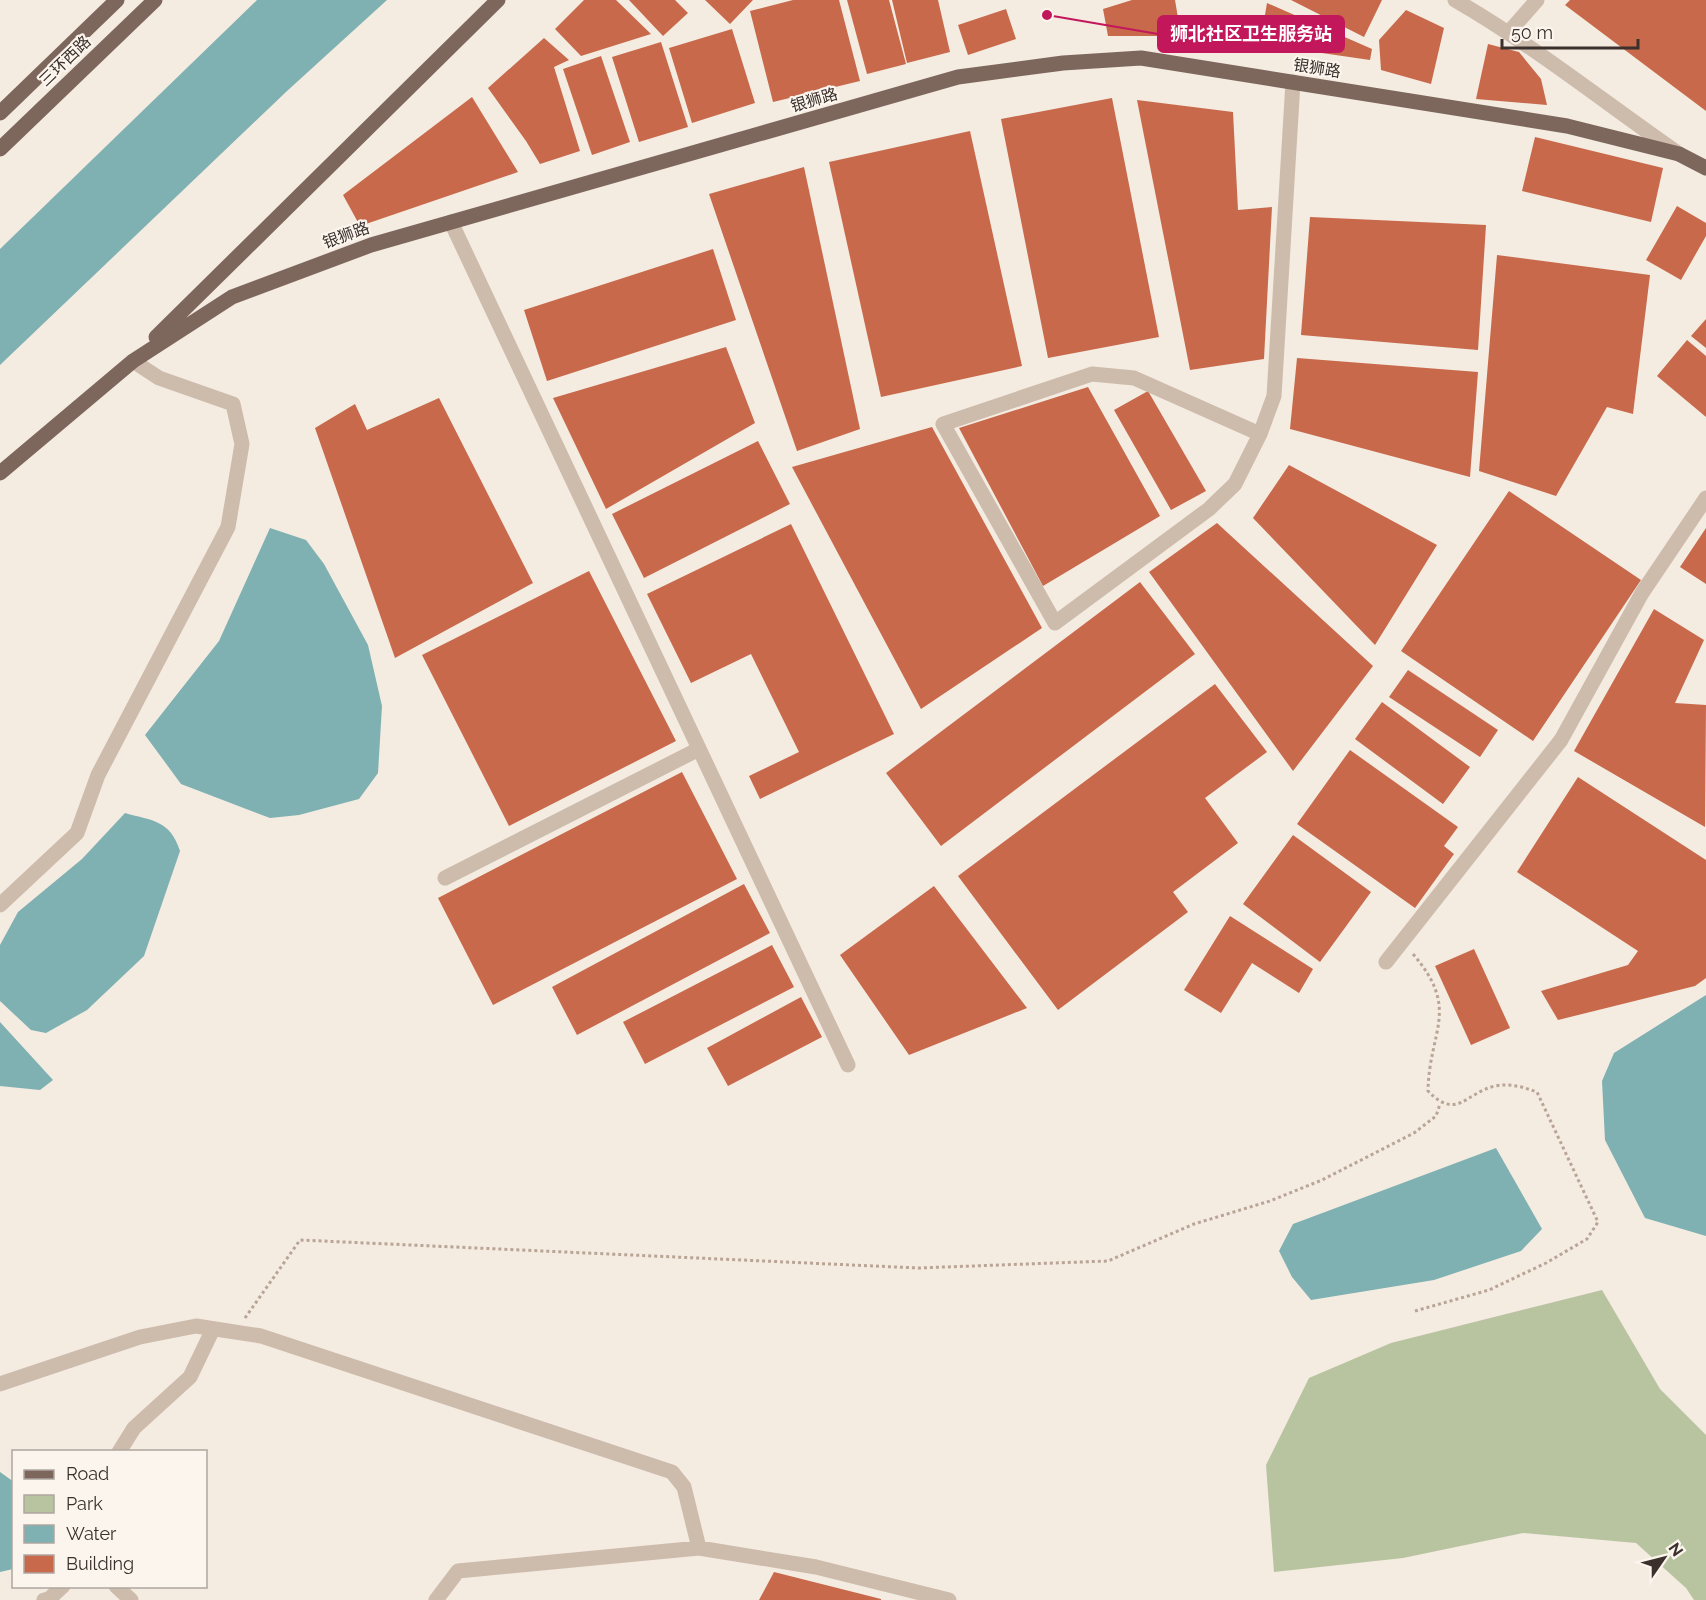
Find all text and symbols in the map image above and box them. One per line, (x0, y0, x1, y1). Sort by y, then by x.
scale bar (1502, 12, 1638, 50)
callout: 狮北社区卫生服务站 (1158, 16, 1344, 52)
text: 50 m (1511, 22, 1553, 43)
text: 狮北社区卫生服务站 (1170, 23, 1332, 44)
street label: 三环西路 (35, 32, 95, 90)
street label: 银狮路 (1292, 55, 1342, 81)
street label: 银狮路 (788, 84, 840, 116)
street label: 银狮路 (320, 218, 372, 252)
legend (12, 1450, 207, 1588)
text: Road (66, 1463, 109, 1484)
text: Park (66, 1493, 103, 1514)
text: Water (66, 1523, 117, 1544)
north arrow (1634, 1528, 1694, 1588)
text: N (1665, 1539, 1687, 1560)
text: Building (66, 1553, 134, 1574)

